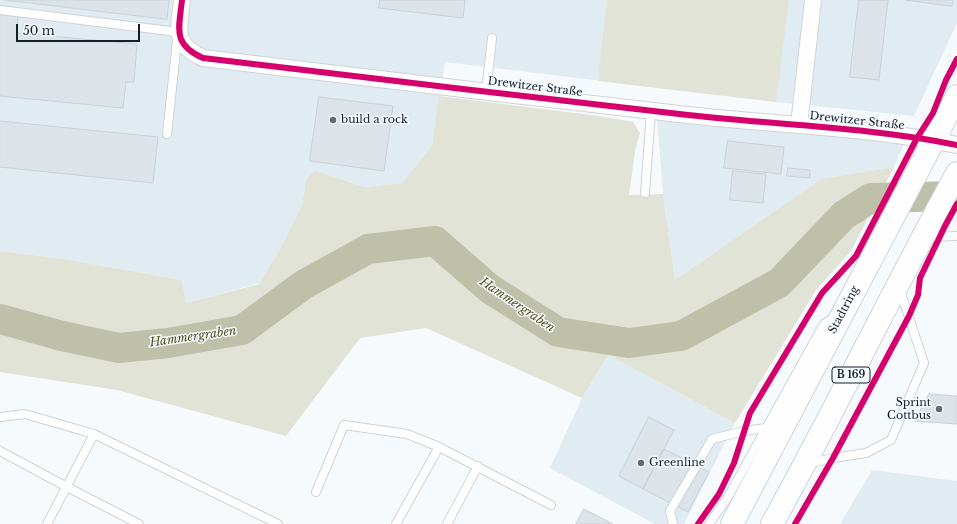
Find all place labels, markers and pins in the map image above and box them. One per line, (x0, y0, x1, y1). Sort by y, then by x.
place label: build a rock (341, 113, 408, 127)
marker: build a rock (328, 115, 338, 125)
place label: Sprint Cottbus (887, 396, 931, 422)
marker: Sprint Cottbus (934, 404, 944, 414)
place label: Greenline (649, 456, 705, 470)
marker: Greenline (636, 458, 646, 468)

